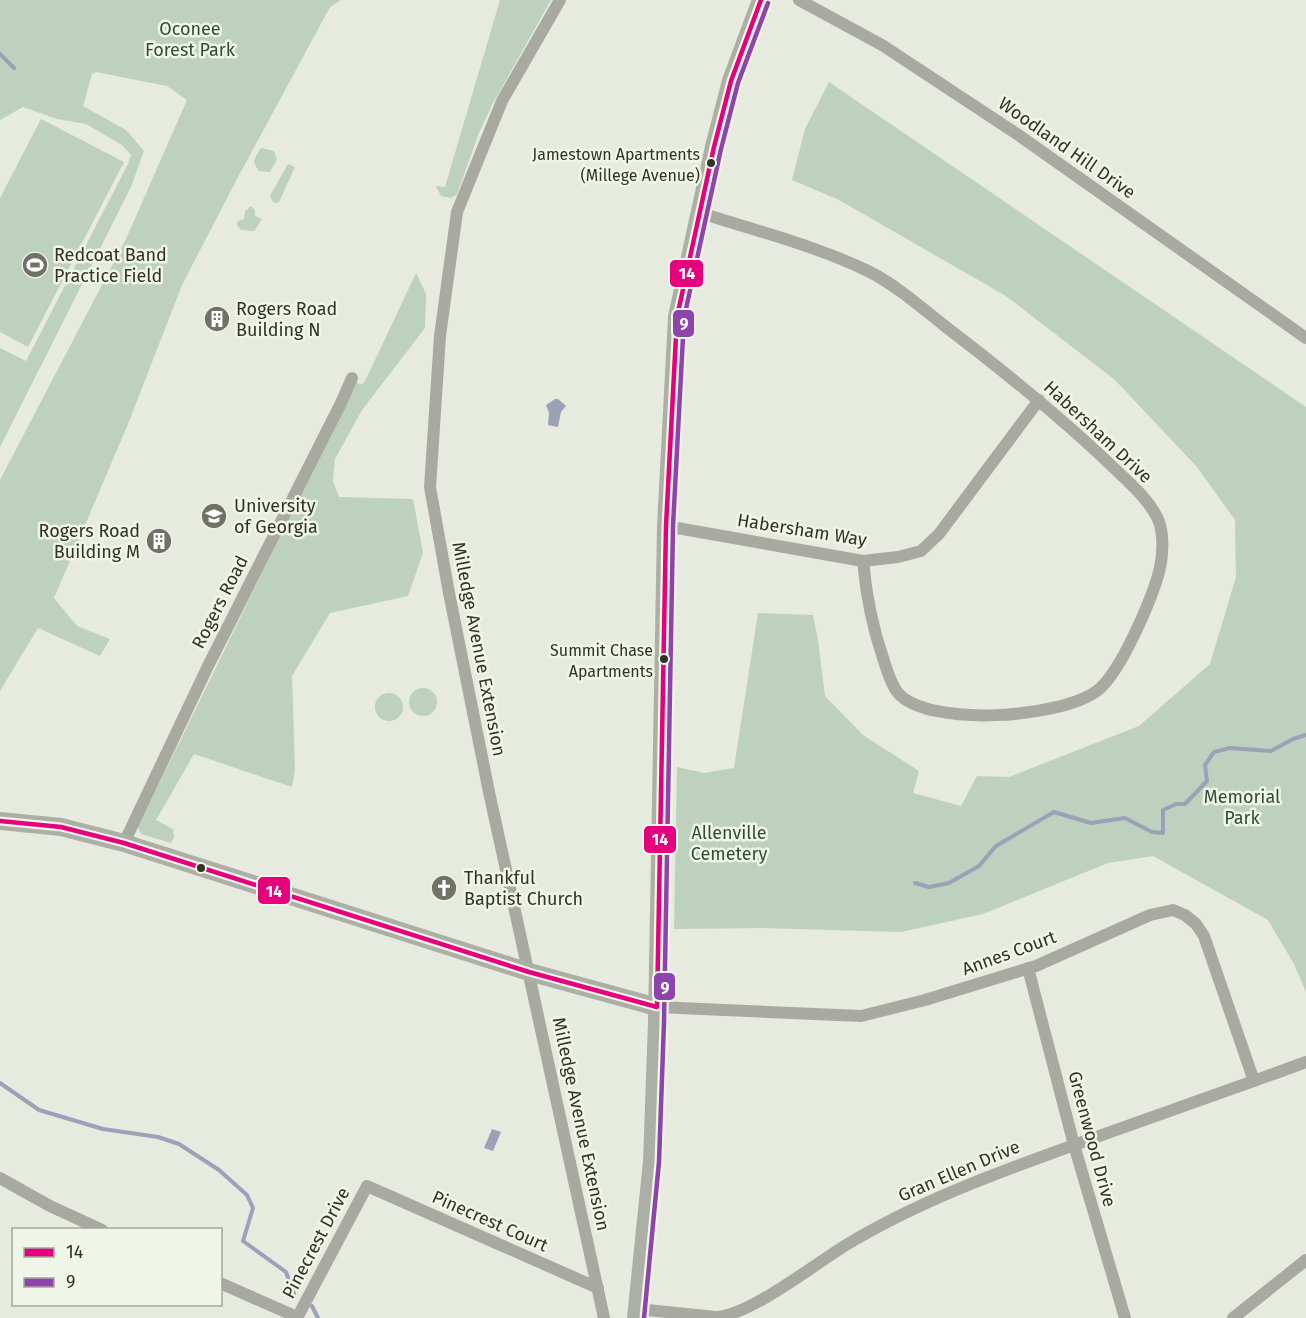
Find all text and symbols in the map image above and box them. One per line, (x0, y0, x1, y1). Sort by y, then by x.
park label: Oconee Forest Park (145, 18, 236, 61)
street label: Woodland Hill Drive (994, 92, 1140, 204)
place label: Jamestown Apartments (Millege Avenue) (532, 145, 700, 185)
marker: Jamestown Apartments (Millege Avenue) (705, 157, 717, 169)
place label: Redcoat Band Practice Field (54, 244, 167, 287)
sports icon: Redcoat Band Practice Field (20, 250, 50, 280)
line badge: 14 (669, 259, 704, 288)
text: 14 (679, 264, 695, 283)
place label: Rogers Road Building N (236, 298, 337, 341)
building icon: Rogers Road Building N (202, 304, 232, 334)
line badge: 9 (672, 309, 695, 338)
text: 9 (680, 314, 689, 333)
street label: Habersham Drive (1039, 376, 1157, 488)
place label: University of Georgia (234, 495, 318, 538)
school or university icon: University of Georgia (199, 501, 229, 531)
street label: Habersham Way (736, 509, 868, 551)
place label: Rogers Road Building M (39, 520, 140, 563)
building icon: Rogers Road Building M (144, 526, 174, 556)
street label: Milledge Avenue Extension (447, 540, 511, 758)
street label: Rogers Road (187, 552, 253, 652)
place label: Summit Chase Apartments (550, 641, 653, 681)
marker: Summit Chase Apartments (658, 653, 670, 665)
park label: Memorial Park (1204, 786, 1280, 829)
park label: Allenville Cemetery (691, 822, 767, 865)
line badge: 14 (643, 825, 677, 854)
text: 14 (652, 830, 668, 849)
unlabelled marker (195, 862, 207, 874)
place label: Thankful Baptist Church (464, 867, 583, 910)
church icon: Thankful Baptist Church (429, 873, 459, 903)
line badge: 14 (257, 876, 291, 905)
text: 14 (266, 882, 282, 901)
street label: Annes Court (959, 926, 1060, 980)
line badge: 9 (653, 972, 676, 1001)
text: 9 (661, 978, 670, 997)
street label: Milledge Avenue Extension (548, 1015, 614, 1233)
street label: Greenwood Drive (1063, 1069, 1121, 1209)
street label: Gran Ellen Drive (895, 1135, 1023, 1207)
street label: Pinecrest Drive (278, 1184, 354, 1302)
street label: Pinecrest Court (429, 1186, 552, 1257)
legend (12, 1228, 222, 1306)
text: 14 (66, 1241, 84, 1263)
text: 9 (66, 1271, 75, 1293)

